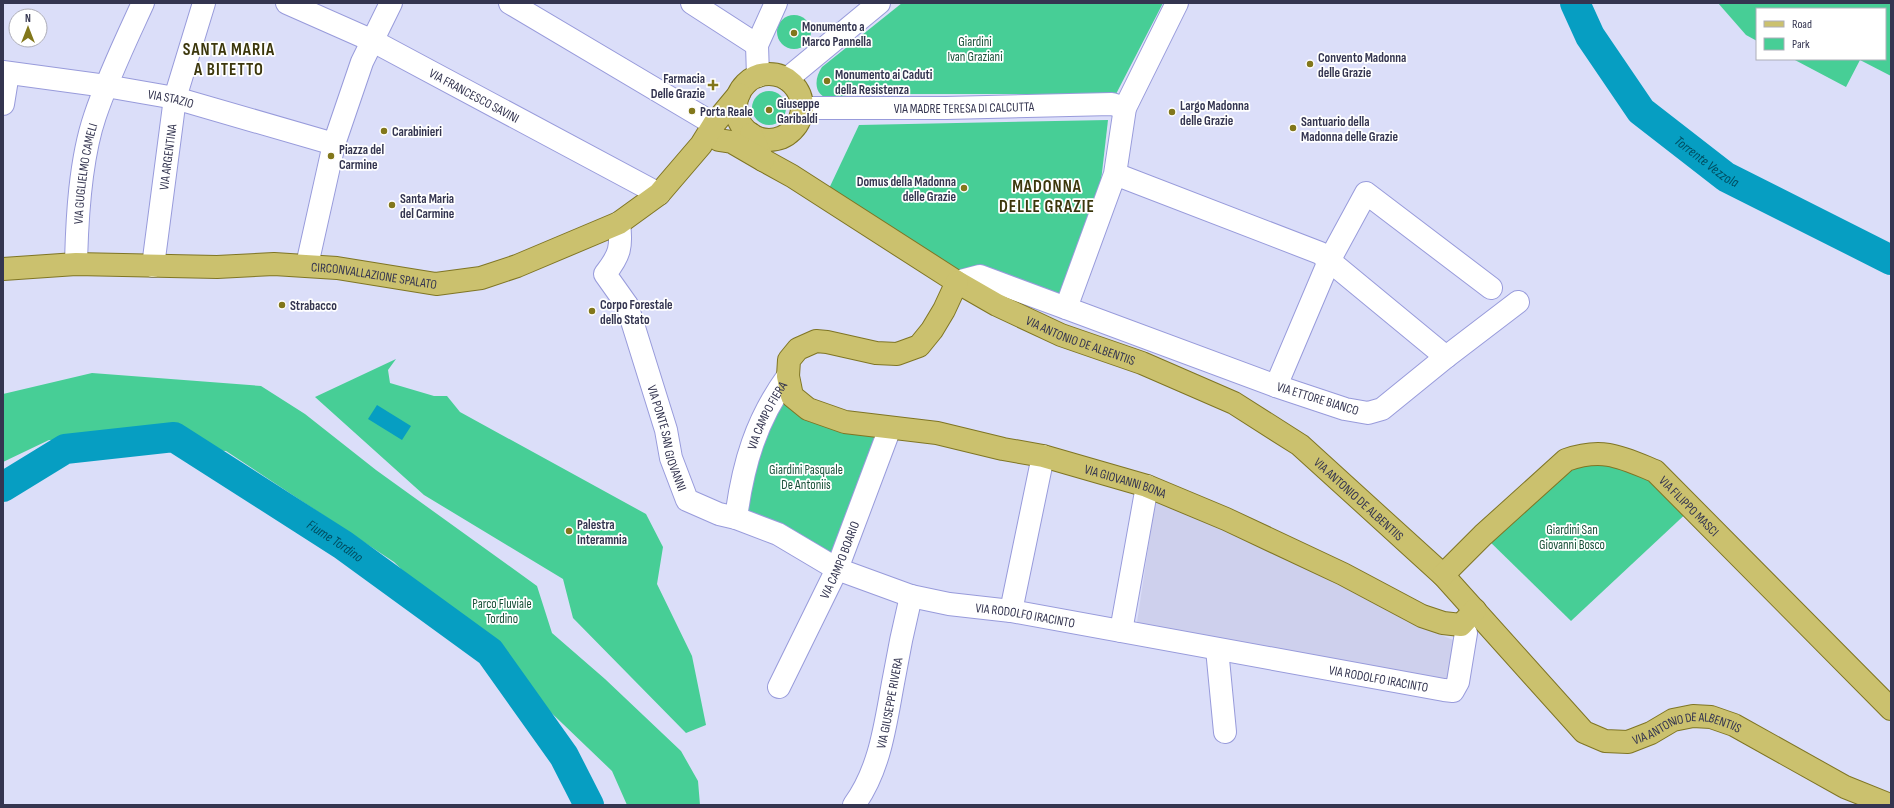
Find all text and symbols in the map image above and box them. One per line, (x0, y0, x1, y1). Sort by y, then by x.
north arrow (8, 8, 48, 48)
legend (1756, 8, 1886, 60)
text: N (25, 12, 31, 25)
text: Road (1792, 17, 1812, 32)
place label: Monumento a Marco Pannella (802, 19, 871, 50)
marker: Monumento a Marco Pannella (789, 28, 799, 38)
park label: Giardini Ivan Graziani (947, 34, 1003, 65)
text: Park (1792, 37, 1810, 52)
district label: SANTA MARIA A BITETTO (183, 40, 275, 80)
place label: Convento Madonna delle Grazie (1318, 50, 1406, 81)
marker: Convento Madonna delle Grazie (1305, 59, 1315, 69)
street label: VIA FRANCESCO SAVINI (426, 66, 522, 127)
place label: Monumento ai Caduti della Resistenza (835, 67, 933, 98)
place label: Farmacia Delle Grazie (651, 71, 705, 102)
marker: Monumento ai Caduti della Resistenza (822, 76, 832, 86)
marker: Farmacia Delle Grazie (708, 80, 718, 90)
street label: VIA STAZIO (147, 86, 196, 112)
place label: Giuseppe Garibaldi (777, 96, 820, 127)
place label: Largo Madonna delle Grazie (1180, 98, 1249, 129)
street label: VIA MADRE TERESA DI CALCUTTA (894, 99, 1035, 117)
place label: Porta Reale (700, 104, 753, 120)
marker: Giuseppe Garibaldi (764, 105, 774, 115)
marker: Porta Reale (687, 106, 697, 116)
marker: Largo Madonna delle Grazie (1167, 107, 1177, 117)
place label: Santuario della Madonna delle Grazie (1301, 114, 1398, 145)
street label: VIA GUGLIELMO CAMELI (70, 121, 101, 225)
street label: VIA ARGENTINA (156, 123, 181, 191)
marker: Santuario della Madonna delle Grazie (1288, 123, 1298, 133)
place label: Carabinieri (392, 124, 442, 140)
marker: Carabinieri (379, 126, 389, 136)
water label: Torrente Vezzola (1671, 132, 1742, 191)
place label: Piazza del Carmine (339, 142, 384, 173)
marker: Piazza del Carmine (326, 151, 336, 161)
place label: Domus della Madonna delle Grazie (857, 174, 956, 205)
district label: MADONNA DELLE GRAZIE (999, 177, 1095, 217)
marker: Domus della Madonna delle Grazie (959, 183, 969, 193)
place label: Santa Maria del Carmine (400, 191, 455, 222)
marker: Santa Maria del Carmine (387, 200, 397, 210)
street label: CIRCONVALLAZIONE SPALATO (311, 259, 438, 293)
place label: Corpo Forestale dello Stato (600, 297, 673, 328)
place label: Strabacco (290, 298, 337, 314)
marker: Strabacco (277, 300, 287, 310)
marker: Corpo Forestale dello Stato (587, 306, 597, 316)
street label: VIA ANTONIO DE ALBENTIIS (1023, 313, 1138, 369)
street label: VIA CAMPO FIERA (744, 378, 791, 452)
street label: VIA ETTORE BIANCO (1275, 379, 1361, 419)
street label: VIA PONTE SAN GIOVANNI (643, 383, 690, 493)
street label: VIA ANTONIO DE ALBENTIIS (1310, 455, 1407, 545)
street label: VIA GIOVANNI BONA (1082, 461, 1169, 502)
park label: Giardini Pasquale De Antoniis (769, 462, 843, 493)
street label: VIA FILIPPO MASCI (1655, 473, 1722, 540)
water label: Fiume Tordino (304, 516, 367, 566)
place label: Palestra Interamnia (577, 517, 627, 548)
street label: VIA CAMPO BOARIO (817, 519, 863, 602)
park label: Giardini San Giovanni Bosco (1539, 522, 1605, 553)
marker: Palestra Interamnia (564, 526, 574, 536)
park label: Parco Fluviale Tordino (472, 596, 532, 627)
street label: VIA RODOLFO IRACINTO (975, 600, 1076, 632)
street label: VIA GIUSEPPE RIVERA (873, 656, 907, 750)
street label: VIA RODOLFO IRACINTO (1327, 662, 1429, 696)
street label: VIA ANTONIO DE ALBENTIIS (1630, 709, 1745, 749)

